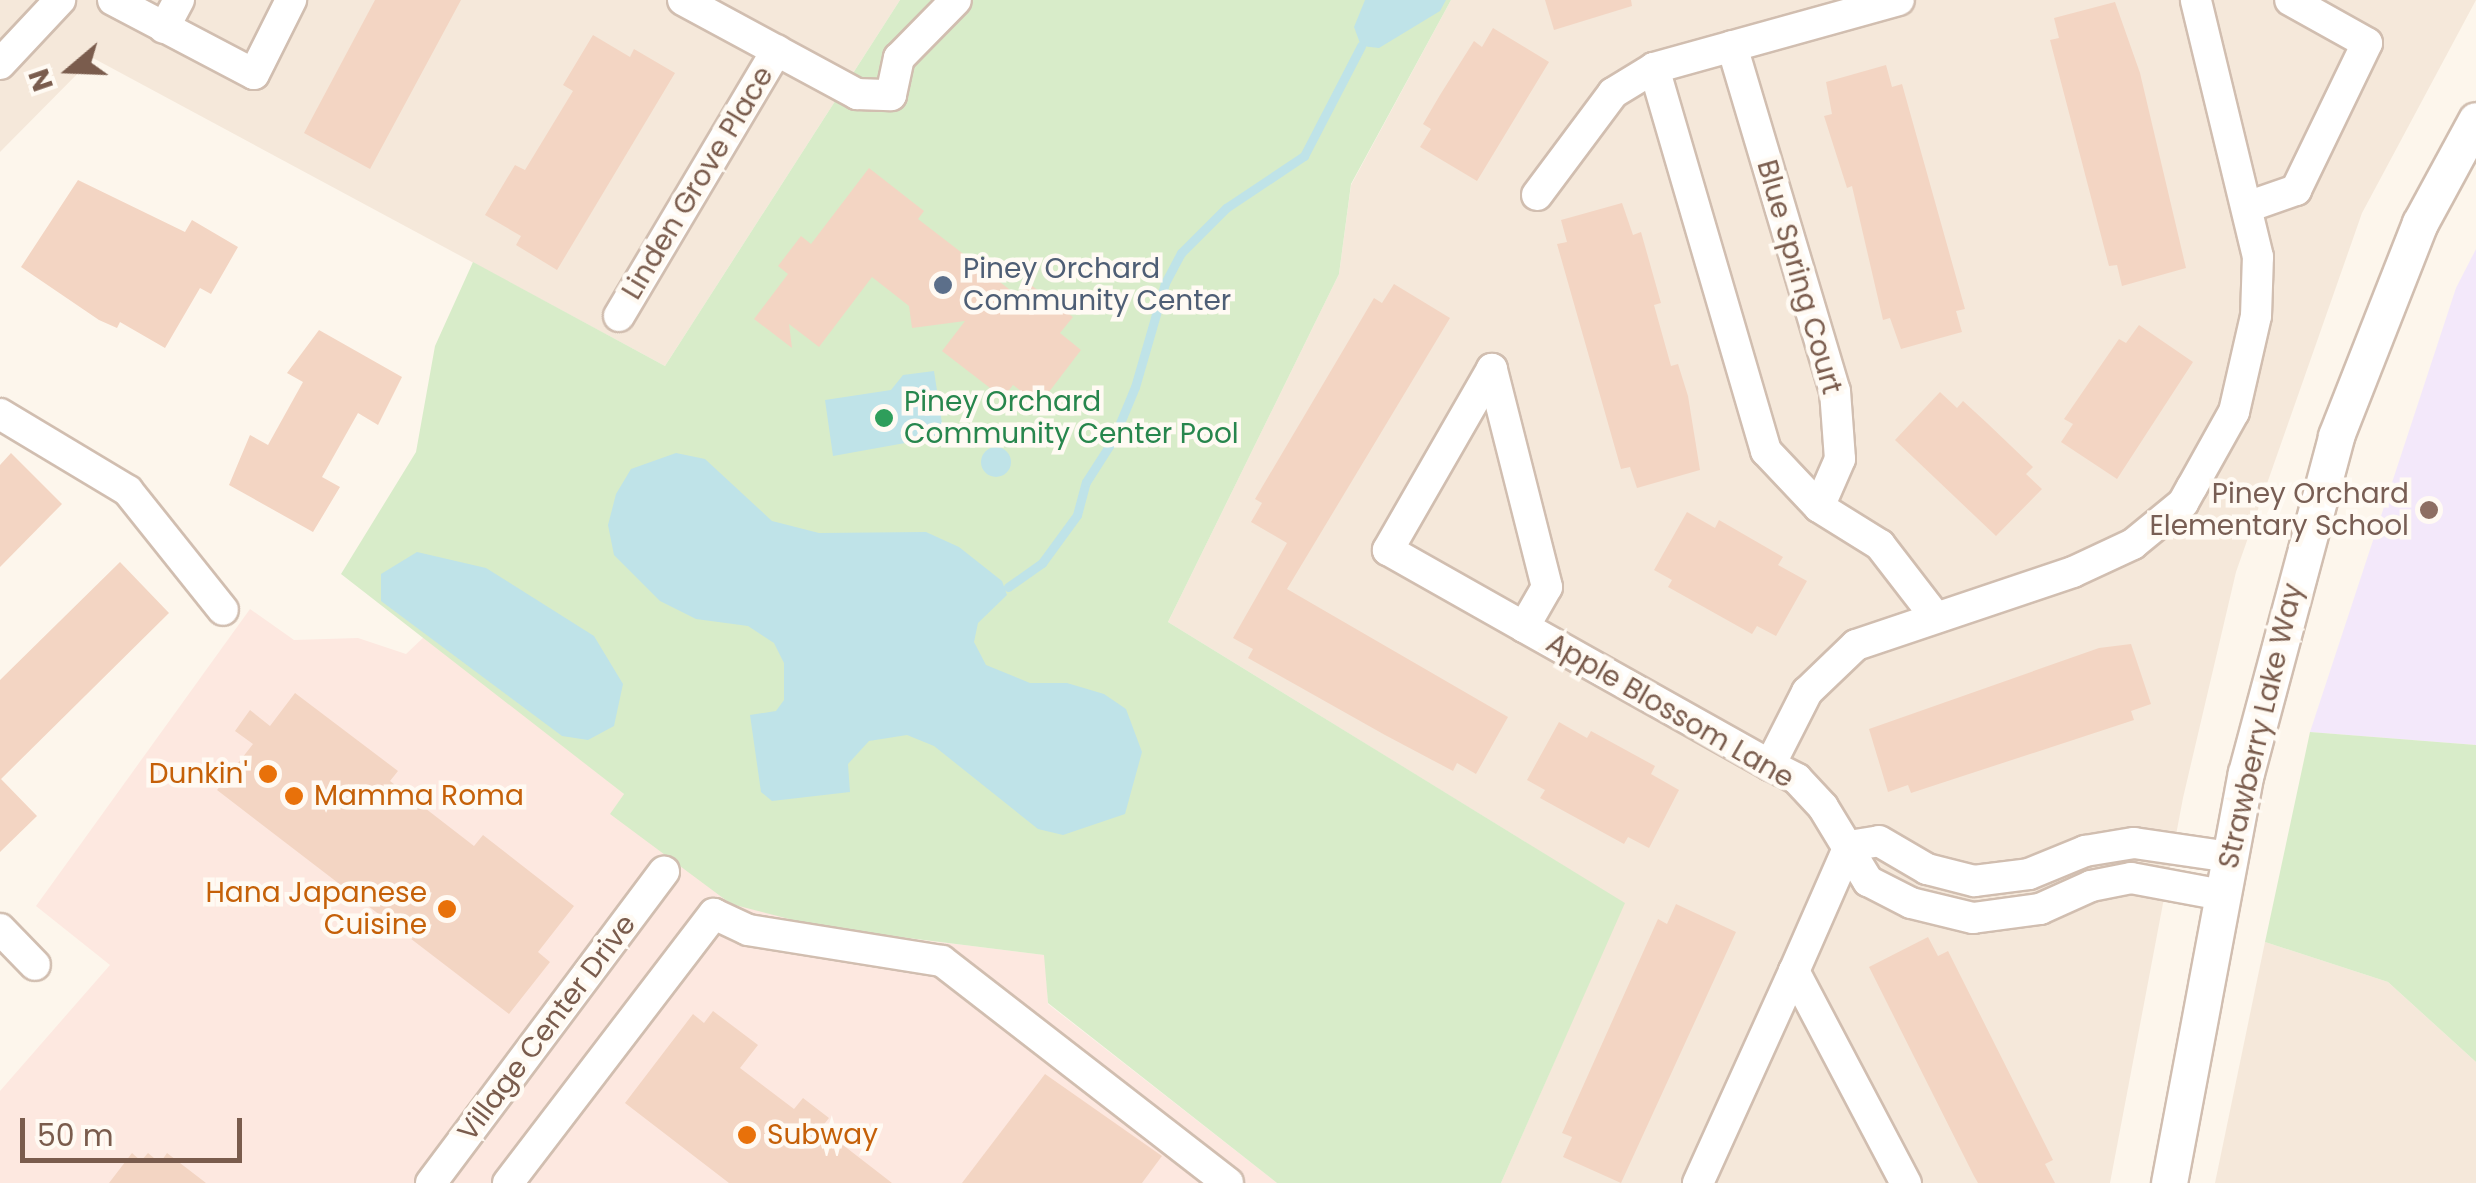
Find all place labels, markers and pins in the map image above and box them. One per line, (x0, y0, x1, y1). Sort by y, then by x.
place label: Piney Orchard Community Center (963, 252, 1231, 318)
marker: Piney Orchard Community Center (932, 274, 954, 296)
place label: Piney Orchard Community Center Pool (904, 385, 1239, 451)
marker: Piney Orchard Community Center Pool (873, 407, 895, 429)
place label: Piney Orchard Elementary School (2149, 477, 2409, 543)
marker: Piney Orchard Elementary School (2418, 499, 2440, 521)
place label: Dunkin' (149, 757, 248, 791)
marker: Dunkin' (257, 763, 279, 785)
place label: Mamma Roma (314, 779, 524, 813)
marker: Mamma Roma (283, 785, 305, 807)
place label: Hana Japanese Cuisine (205, 876, 427, 942)
marker: Hana Japanese Cuisine (436, 898, 458, 920)
place label: Subway (767, 1118, 878, 1152)
marker: Subway (736, 1124, 758, 1146)

